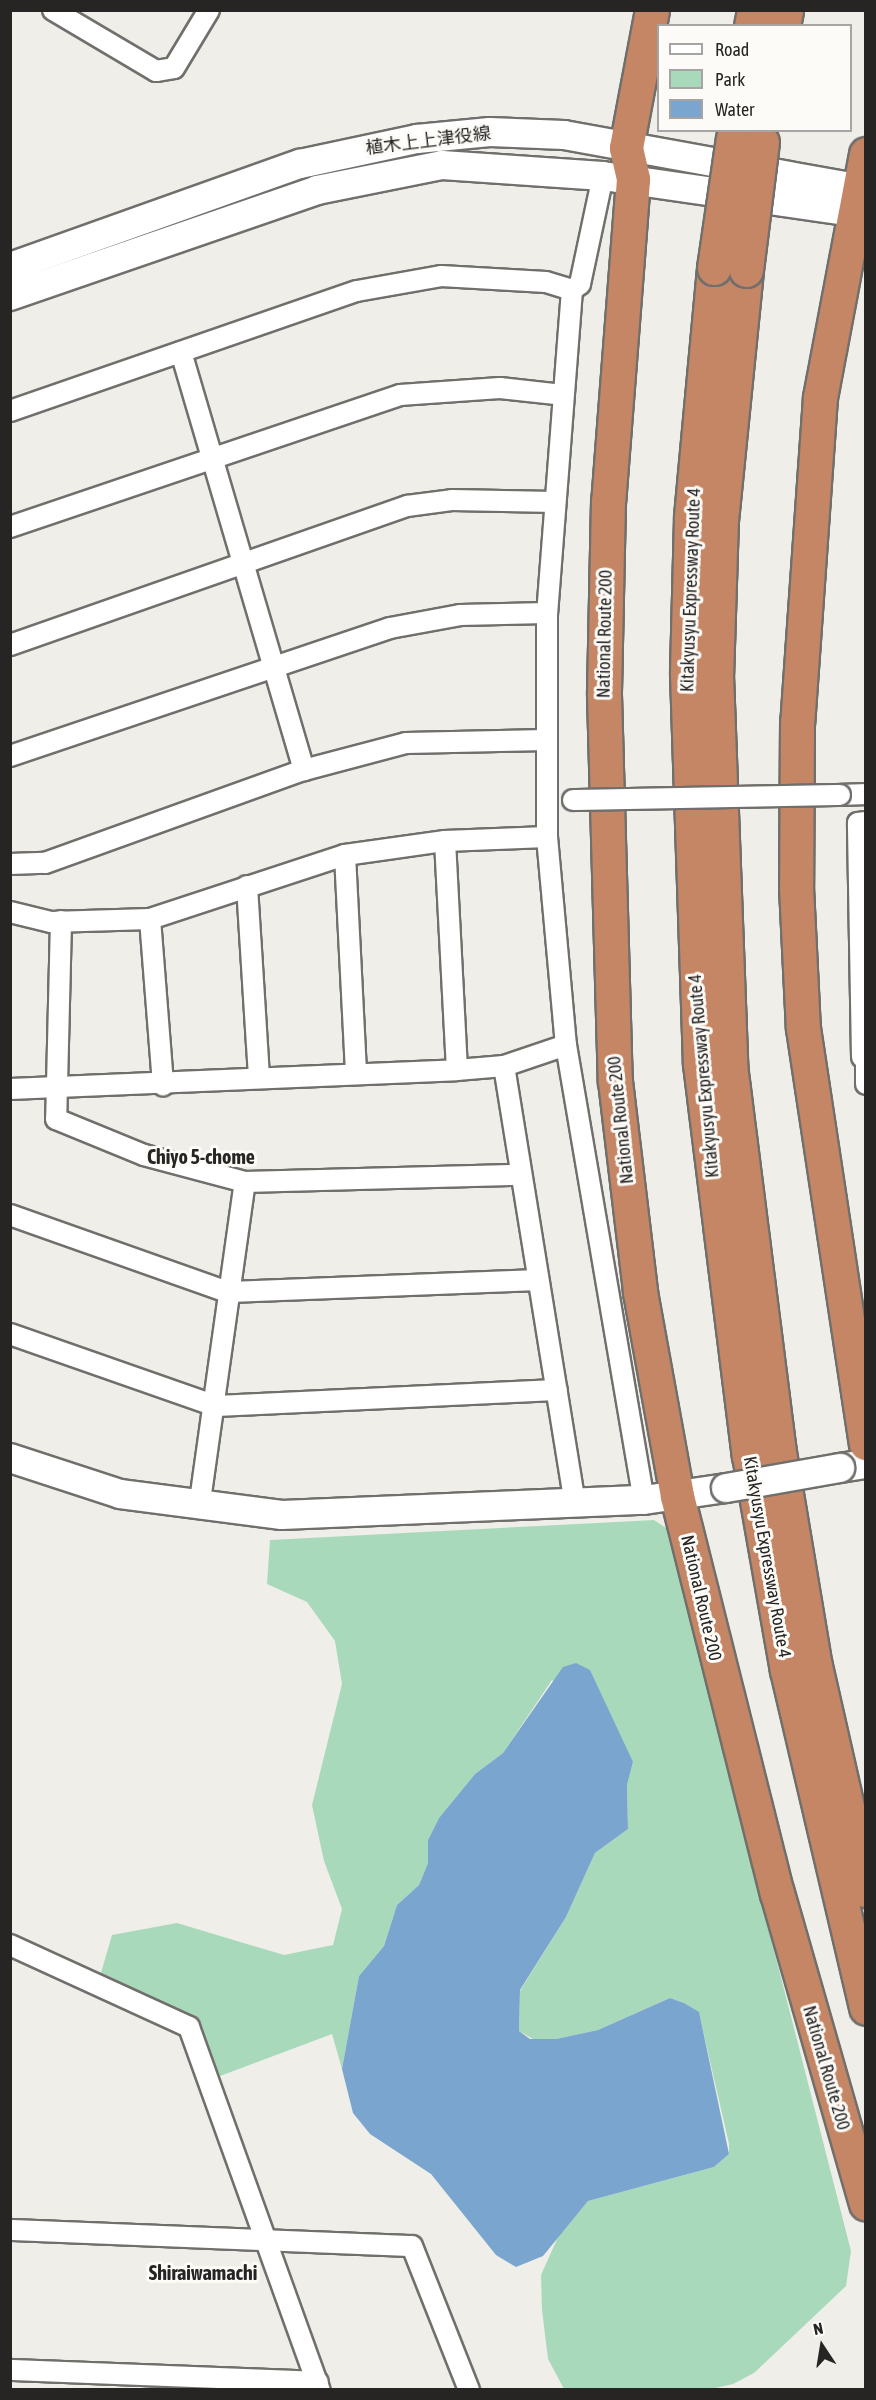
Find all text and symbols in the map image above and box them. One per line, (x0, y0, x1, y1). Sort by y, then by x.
legend (657, 24, 852, 132)
text: Road (715, 39, 749, 60)
text: Park (715, 69, 745, 90)
text: Water (715, 99, 754, 120)
street label: 植木上上津役線 (364, 123, 492, 159)
street label: Kitakyusyu Expressway Route 4 (677, 488, 705, 692)
street label: National Route 200 (593, 570, 617, 698)
street label: Kitakyusyu Expressway Route 4 (684, 973, 724, 1179)
street label: National Route 200 (604, 1055, 638, 1185)
district label: Chiyo 5-chome (147, 1144, 255, 1168)
street label: Kitakyusyu Expressway Route 4 (739, 1455, 795, 1659)
street label: National Route 200 (676, 1533, 726, 1663)
street label: National Route 200 (798, 2003, 854, 2133)
district label: Shiraiwamachi (149, 2260, 257, 2284)
north arrow (792, 2316, 852, 2376)
text: N (812, 2319, 825, 2338)

